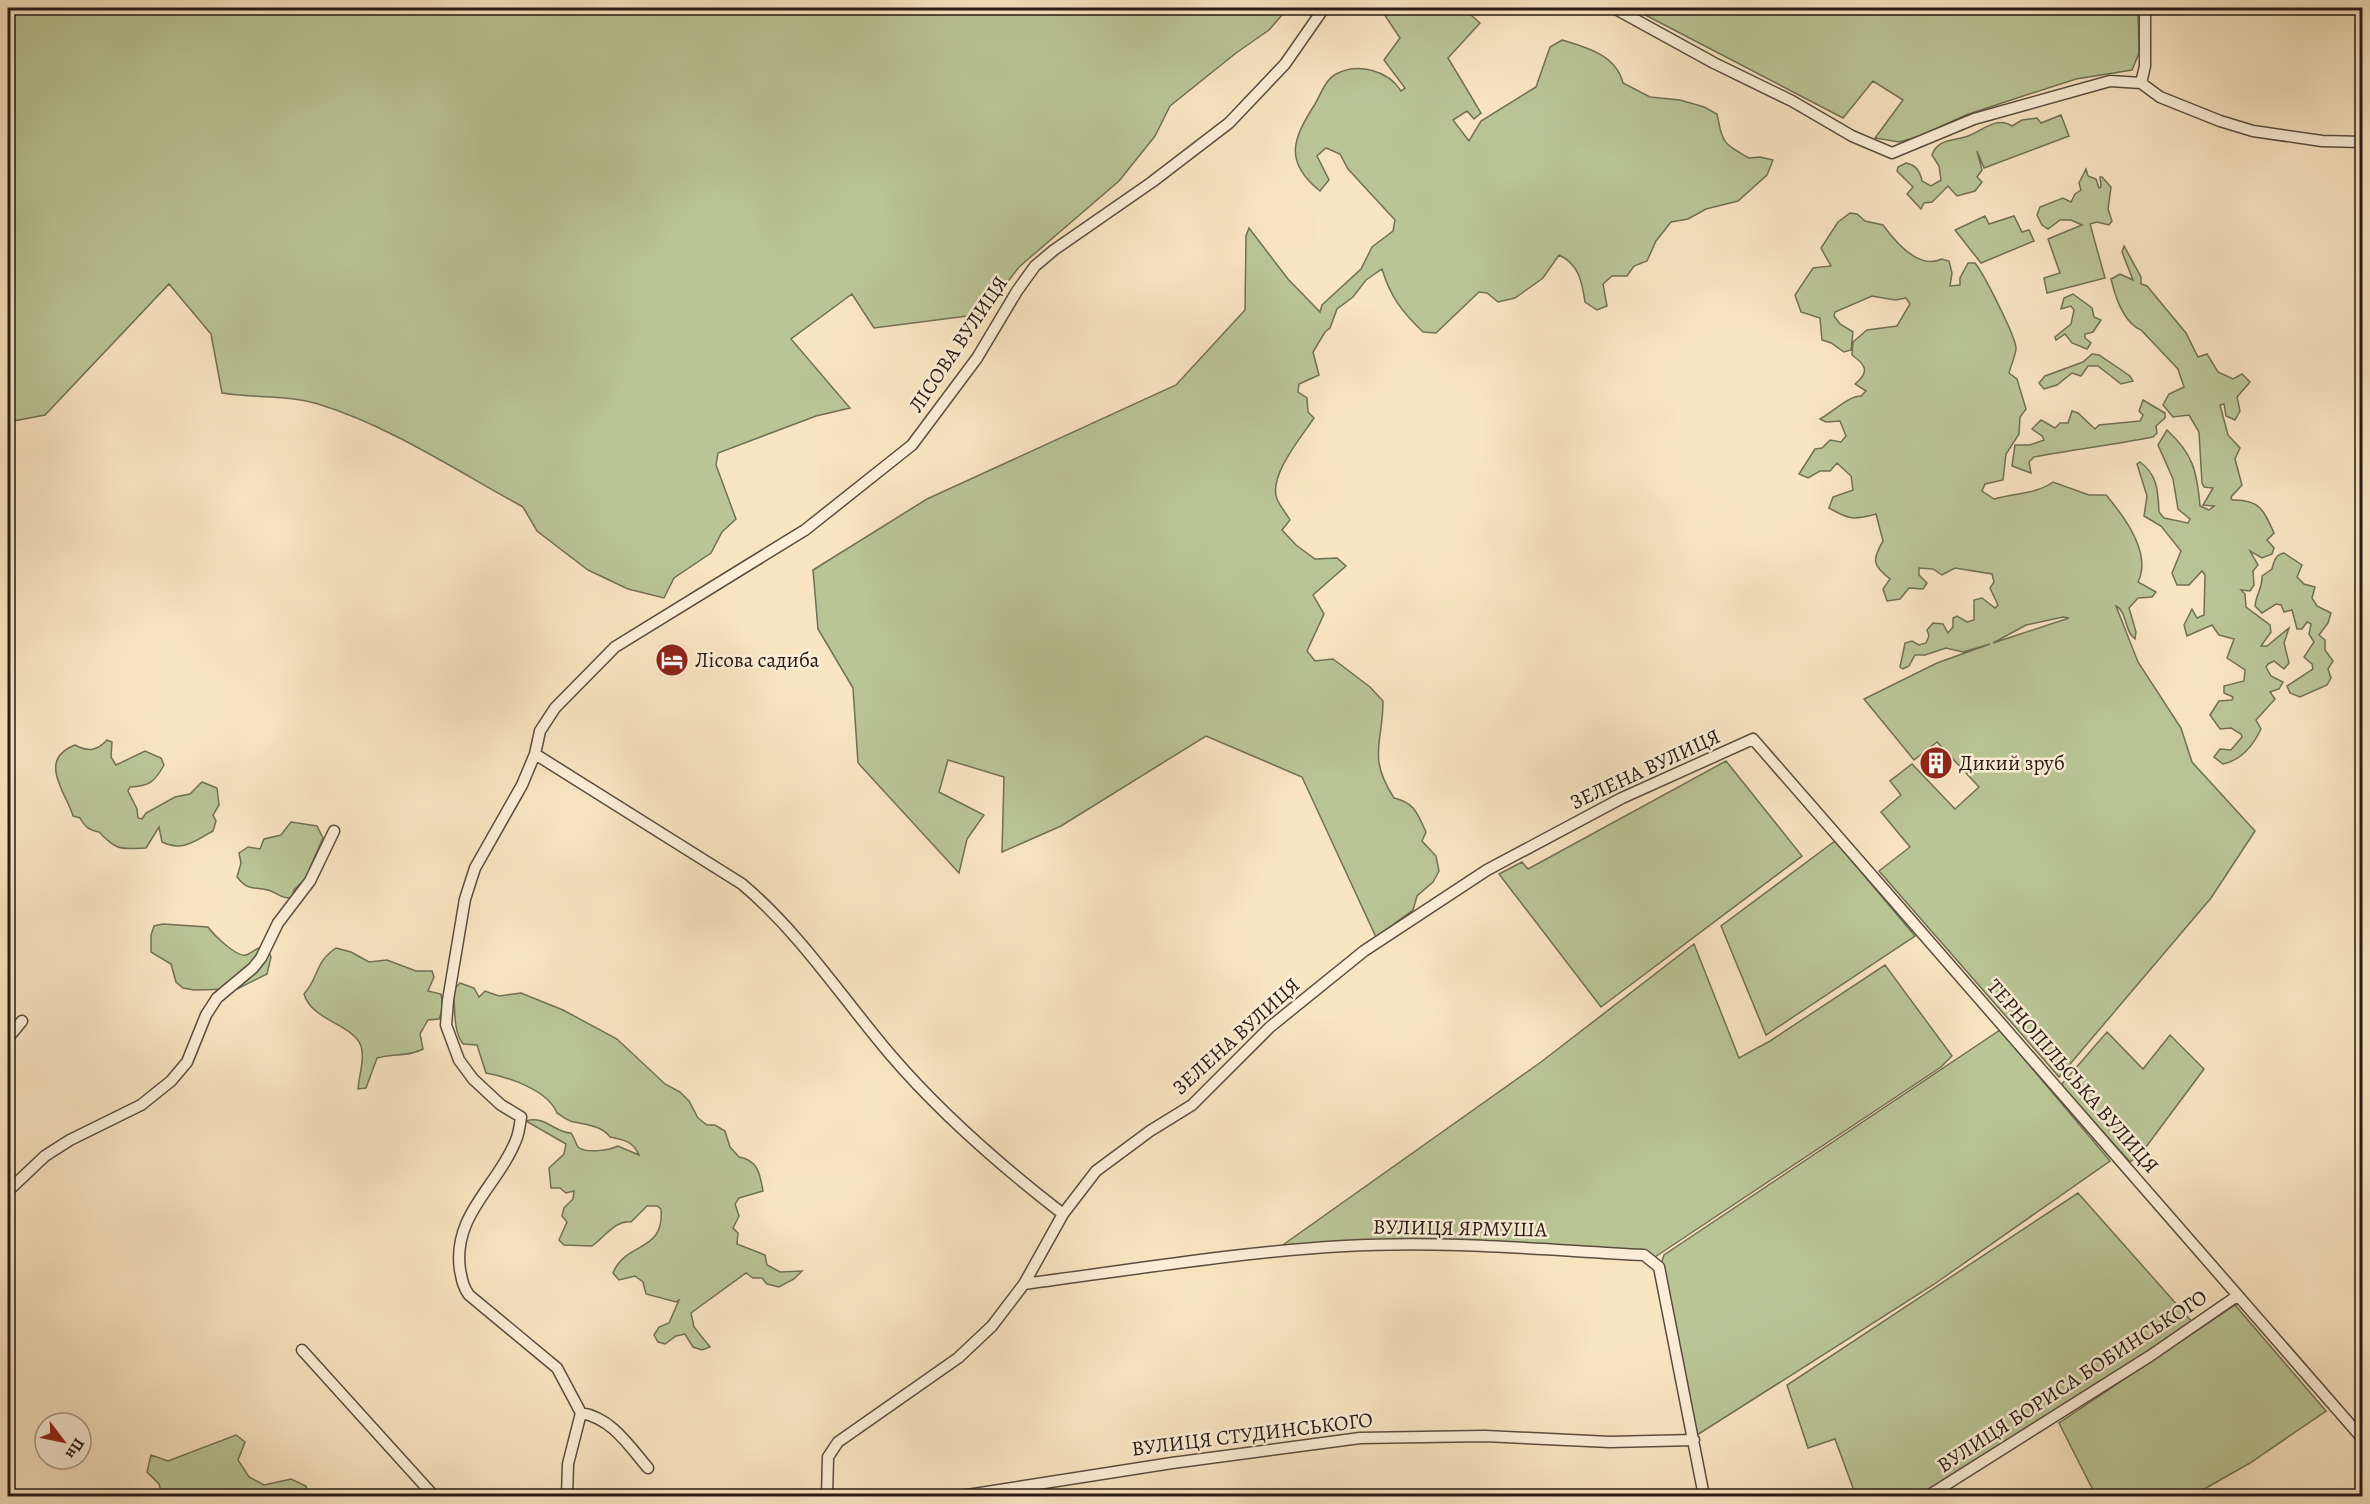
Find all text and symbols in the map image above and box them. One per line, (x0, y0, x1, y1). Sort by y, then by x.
street label: ЛІСОВА ВУЛИЦЯ (902, 270, 1014, 418)
hotel icon: Лісова садиба (654, 642, 690, 678)
place label: Лісова садиба (695, 646, 820, 674)
street label: ЗЕЛЕНА ВУЛИЦЯ (1565, 722, 1725, 816)
building icon: Дикий зруб (1918, 745, 1954, 781)
place label: Дикий зруб (1959, 749, 2065, 777)
street label: ЗЕЛЕНА ВУЛИЦЯ (1166, 971, 1306, 1101)
street label: ТЕРНОПІЛЬСЬКА ВУЛИЦЯ (1981, 973, 2165, 1179)
street label: ВУЛИЦЯ ЯРМУША (1373, 1212, 1548, 1244)
street label: ВУЛИЦЯ БОРИСА БОБИНСЬКОГО (1931, 1283, 2213, 1479)
street label: ВУЛИЦЯ СТУДИНСЬКОГО (1130, 1405, 1374, 1463)
north arrow (33, 1411, 93, 1471)
text: Пн (60, 1434, 90, 1463)

